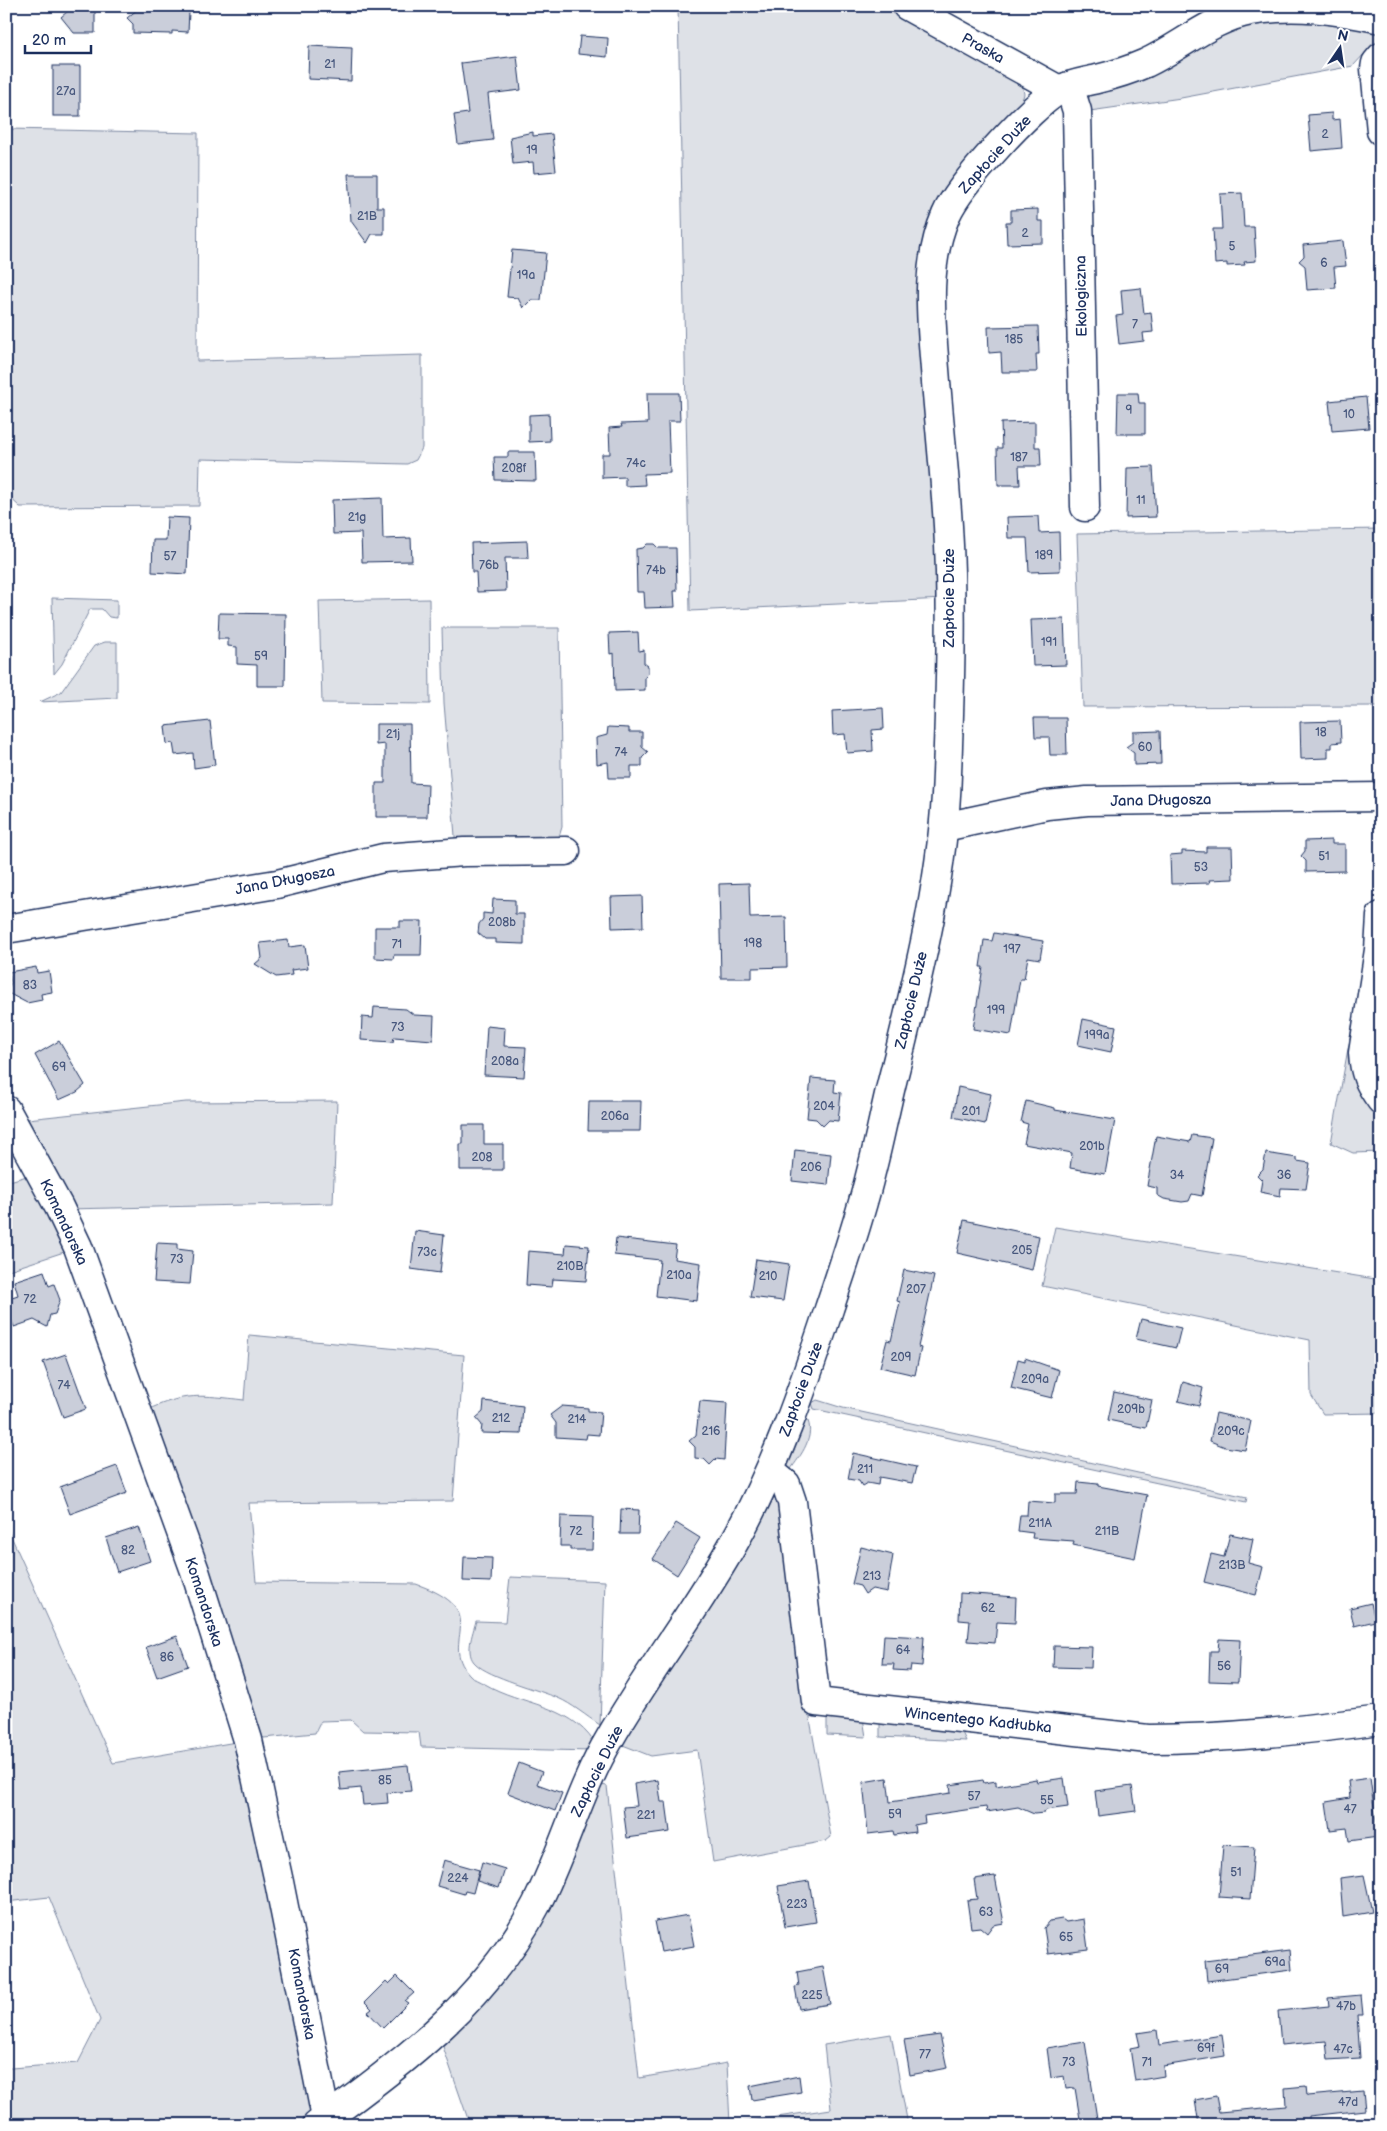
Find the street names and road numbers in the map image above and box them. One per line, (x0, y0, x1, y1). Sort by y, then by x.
street label: Praska (958, 29, 1008, 68)
street label: Zapłocie Duże (954, 111, 1036, 198)
street label: Ekologiczna (1071, 255, 1092, 337)
street label: Zapłocie Duże (940, 548, 959, 649)
street label: Jana Długosza (1110, 790, 1212, 811)
street label: Jana Długosza (234, 862, 336, 899)
street label: Zapłocie Duże (891, 950, 932, 1052)
street label: Komandorska (35, 1176, 92, 1268)
street label: Zapłocie Duże (775, 1339, 827, 1440)
street label: Komandorska (180, 1555, 227, 1649)
street label: Wincentego Kadłubka (903, 1703, 1053, 1738)
street label: Zapłocie Duże (567, 1722, 628, 1821)
street label: Komandorska (283, 1947, 320, 2042)

